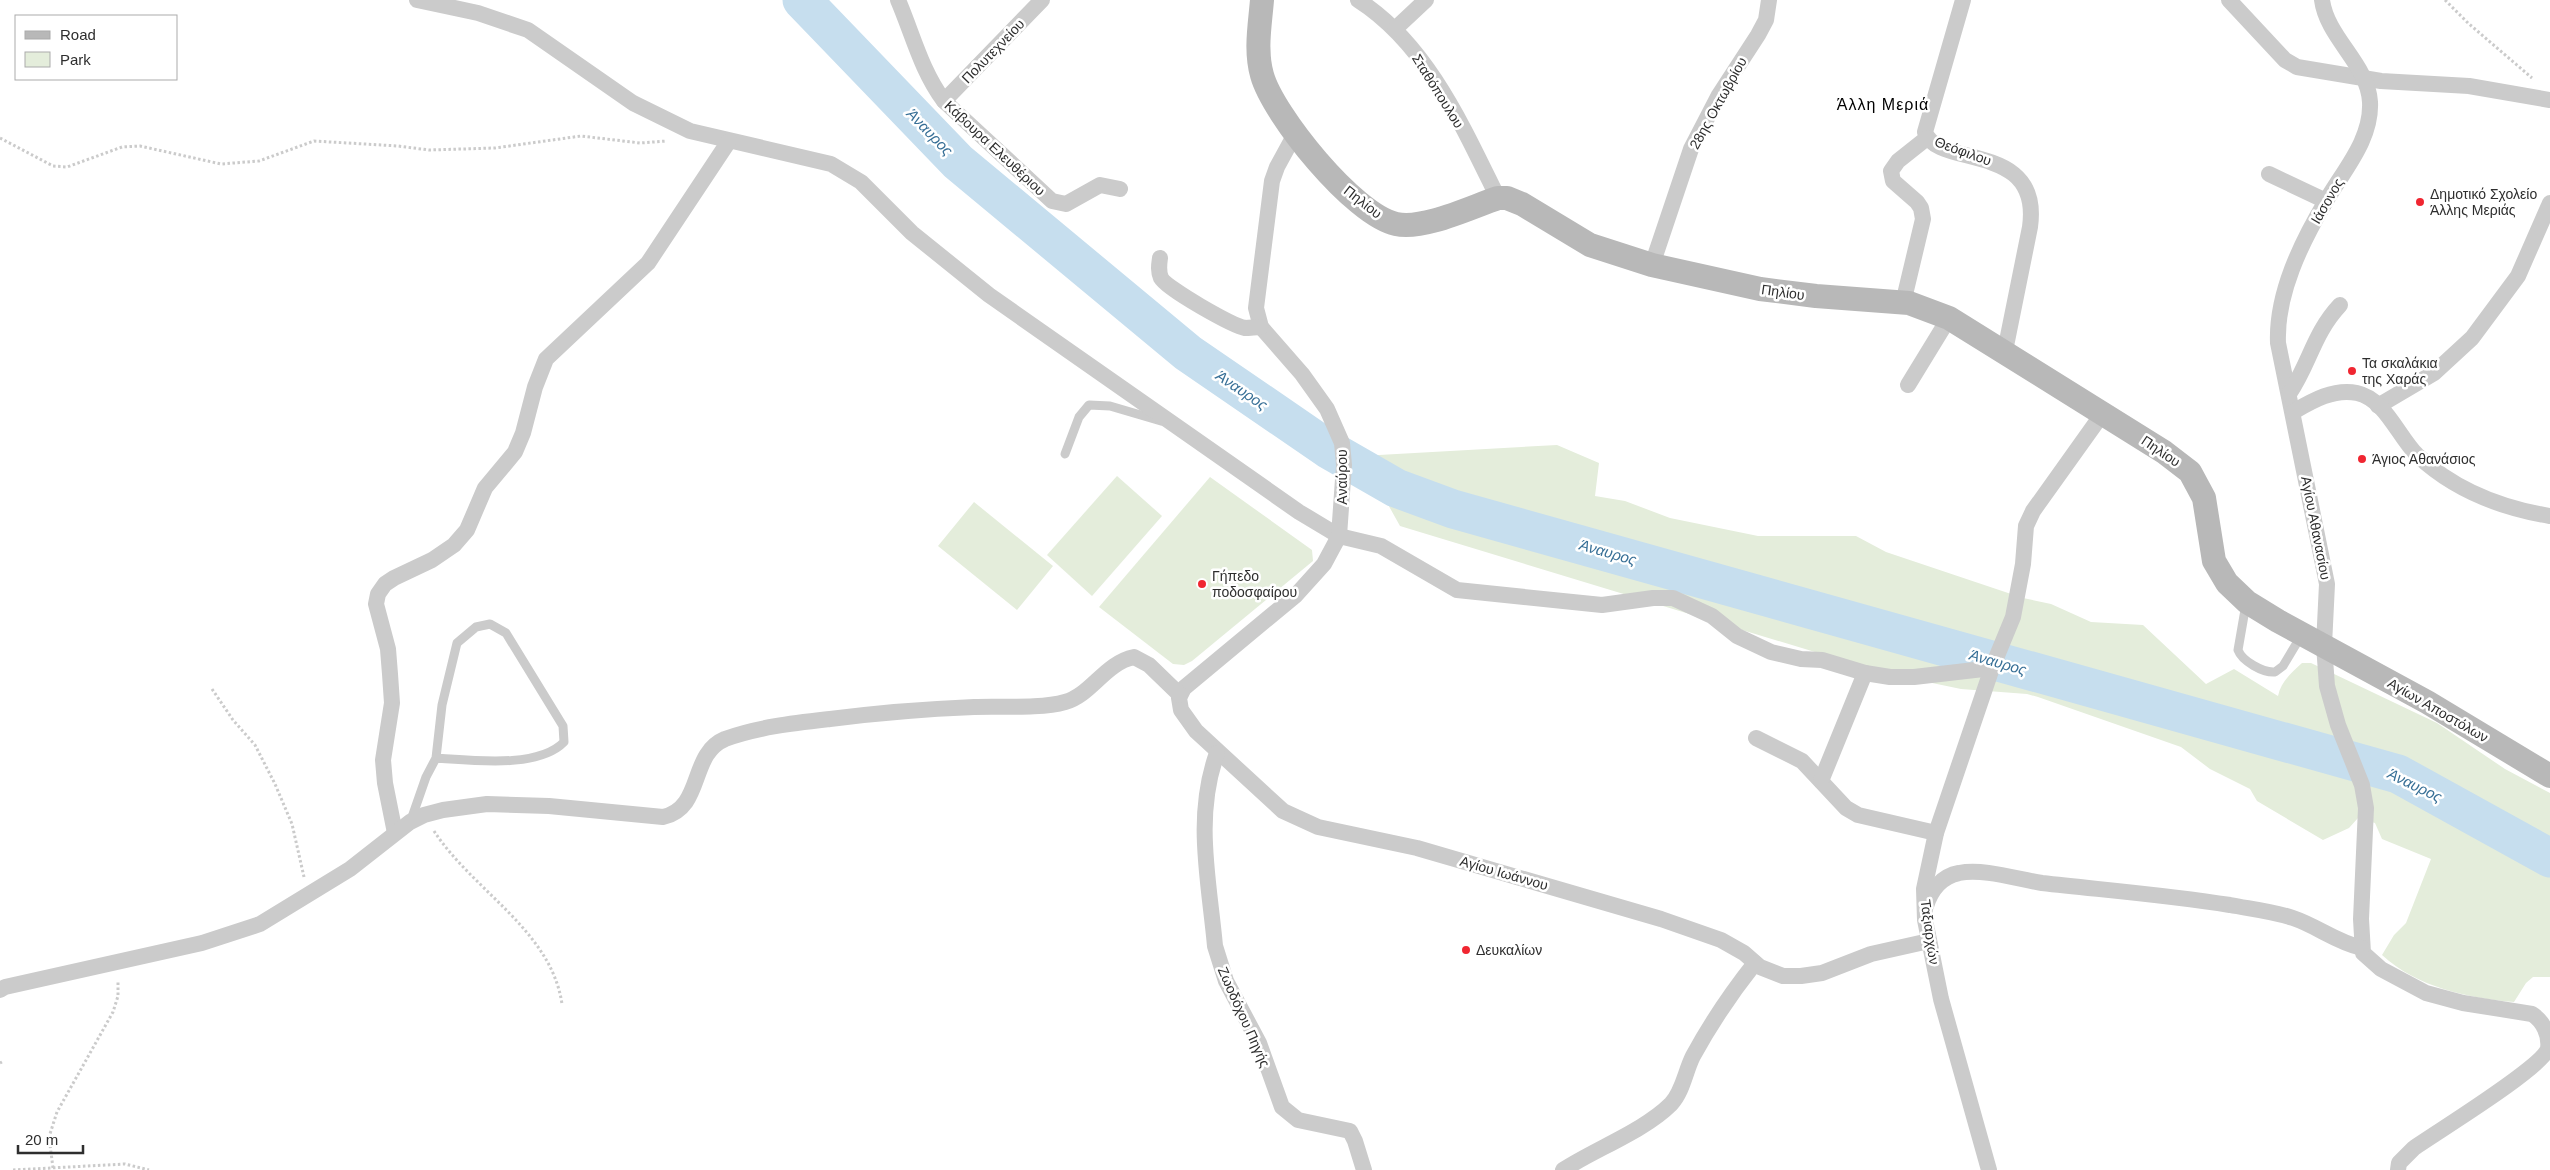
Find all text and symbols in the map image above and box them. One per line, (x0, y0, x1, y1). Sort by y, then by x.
legend (15, 15, 178, 80)
street label: Πολυτεχνείου (958, 16, 1028, 86)
text: Road (60, 26, 96, 43)
text: Park (60, 51, 91, 68)
street label: Σταθόπουλου (1409, 51, 1467, 131)
street label: 28ης Οκτωβρίου (1686, 54, 1750, 152)
district label: Άλλη Μεριά (1837, 96, 1929, 113)
street label: Κάβουρα Ελευθέριου (941, 97, 1049, 199)
water label: Άναυρος (903, 104, 957, 159)
street label: Θεόφιλου (1932, 133, 1994, 169)
street label: Ιάσονος (2308, 175, 2347, 227)
street label: Πηλίου (1341, 182, 1385, 222)
place label: Δημοτικό Σχολείο Άλλης Μεριάς (2430, 186, 2537, 218)
marker: Δημοτικό Σχολείο Άλλης Μεριάς (2414, 196, 2426, 208)
street label: Πηλίου (1760, 281, 1806, 303)
place label: Τα σκαλάκια της Χαράς (2362, 355, 2438, 387)
marker: Τα σκαλάκια της Χαράς (2346, 365, 2358, 377)
water label: Άναυρος (1212, 366, 1271, 414)
street label: Πηλίου (2139, 432, 2183, 470)
street label: Αναύρου (1334, 449, 1350, 505)
place label: Άγιος Αθανάσιος (2372, 451, 2476, 467)
marker: Άγιος Αθανάσιος (2356, 453, 2368, 465)
street label: Αγίου Αθανασίου (2298, 475, 2334, 581)
water label: Άναυρος (1577, 536, 1639, 568)
place label: Γήπεδο ποδοσφαίρου (1212, 568, 1297, 600)
marker: Γήπεδο ποδοσφαίρου (1196, 578, 1208, 590)
water label: Άναυρος (1967, 646, 2029, 678)
street label: Αγίων Αποστόλων (2385, 675, 2491, 745)
water label: Άναυρος (2384, 764, 2446, 806)
street label: Αγίου Ιωάννου (1458, 853, 1550, 893)
street label: Ταξιαρχών (1918, 898, 1942, 966)
place label: Δευκαλίων (1476, 942, 1542, 958)
marker: Δευκαλίων (1460, 944, 1472, 956)
street label: Ζωοδόχου Πηγής (1215, 964, 1273, 1070)
scale bar (18, 1122, 82, 1154)
text: 20 m (25, 1131, 58, 1148)

